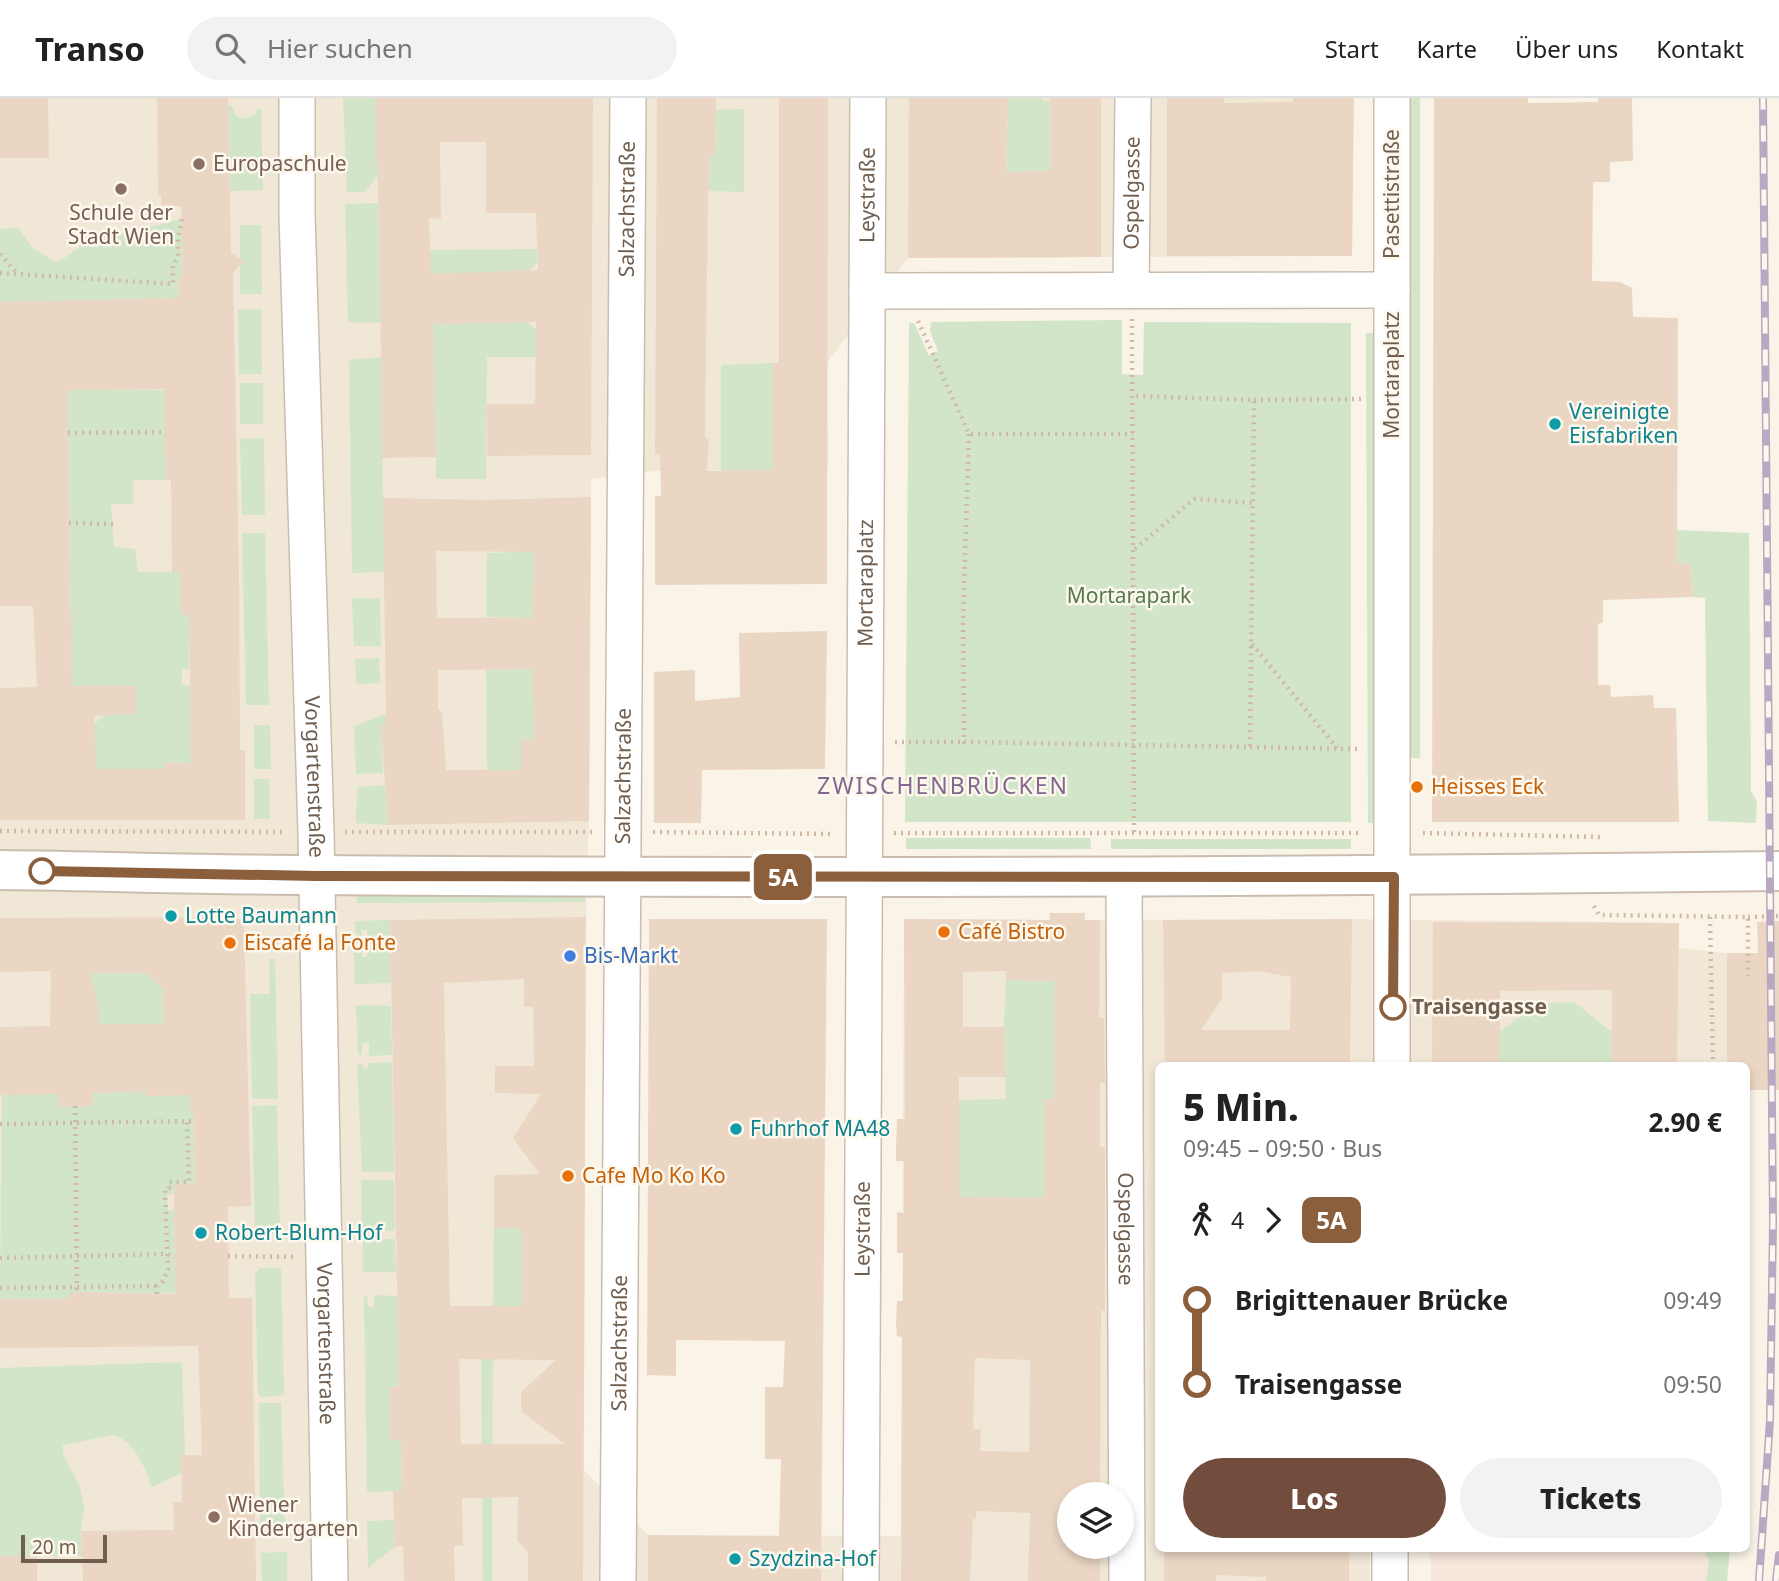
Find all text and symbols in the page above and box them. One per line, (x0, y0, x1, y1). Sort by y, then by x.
search box (187, 17, 677, 80)
text: Transo (35, 26, 145, 71)
icon: search (211, 29, 249, 67)
text: Hier suchen (267, 30, 413, 66)
text: Start (1325, 32, 1379, 65)
text: Karte (1417, 32, 1477, 65)
text: Über uns (1515, 32, 1618, 65)
text: Kontakt (1656, 32, 1744, 65)
street label: Pasettistraße (1377, 129, 1405, 259)
street label: Ospelgasse (1116, 136, 1146, 250)
street label: Salzachstraße (612, 141, 641, 277)
street label: Leystraße (852, 147, 881, 243)
place label: Europaschule (213, 149, 347, 177)
marker: Europaschule (191, 156, 207, 172)
marker: Schule der Stadt Wien (113, 181, 129, 197)
place label: Schule der Stadt Wien (68, 198, 174, 250)
street label: Mortaraplatz (1377, 311, 1405, 439)
place label: Vereinigte Eisfabriken (1569, 397, 1678, 449)
marker: Vereinigte Eisfabriken (1547, 416, 1563, 432)
street label: Mortaraplatz (850, 519, 879, 647)
park label: Mortarapark (1067, 581, 1192, 609)
street label: Vorgartenstraße (299, 695, 331, 858)
street label: Salzachstraße (608, 708, 637, 844)
district label: ZWISCHENBRÜCKEN (817, 769, 1069, 801)
place label: Heisses Eck (1431, 772, 1545, 800)
marker: Heisses Eck (1409, 779, 1425, 795)
line badge: 5A (752, 854, 814, 900)
unlabelled marker (29, 858, 55, 884)
text: 5A (768, 860, 798, 893)
place label: Lotte Baumann (185, 901, 337, 929)
marker: Lotte Baumann (163, 908, 179, 924)
place label: Café Bistro (958, 917, 1065, 945)
marker: Café Bistro (936, 924, 952, 940)
place label: Eiscafé la Fonte (244, 928, 396, 956)
marker: Eiscafé la Fonte (222, 935, 238, 951)
place label: Bis-Markt (584, 941, 679, 969)
marker: Bis-Markt (562, 948, 578, 964)
place label: Traisengasse (1412, 992, 1547, 1020)
marker: Traisengasse (1380, 994, 1406, 1020)
text: 5 Min. (1183, 1080, 1299, 1132)
text: 2.90 € (1648, 1104, 1722, 1140)
place label: Fuhrhof MA48 (750, 1114, 890, 1142)
marker: Fuhrhof MA48 (728, 1121, 744, 1137)
text: 09:45 – 09:50 · Bus (1183, 1132, 1382, 1164)
place label: Cafe Mo Ko Ko (582, 1161, 726, 1189)
marker: Cafe Mo Ko Ko (560, 1168, 576, 1184)
street label: Ospelgasse (1112, 1172, 1141, 1286)
street label: Leystraße (847, 1181, 876, 1277)
icon: walk (1183, 1201, 1221, 1239)
icon: forward (1254, 1201, 1292, 1239)
text: 5A (1316, 1203, 1347, 1236)
text: 4 (1231, 1204, 1244, 1236)
place label: Robert-Blum-Hof (215, 1218, 384, 1246)
marker: Robert-Blum-Hof (193, 1225, 209, 1241)
street label: Vorgartenstraße (311, 1262, 342, 1425)
street label: Salzachstraße (604, 1275, 633, 1411)
text: Brigittenauer Brücke (1235, 1282, 1508, 1318)
text: 09:49 (1663, 1284, 1722, 1316)
text: Traisengasse (1235, 1366, 1402, 1402)
text: 09:50 (1663, 1368, 1722, 1400)
button: Los (1183, 1458, 1446, 1538)
button: Tickets (1460, 1458, 1722, 1538)
map controls (1057, 1482, 1134, 1559)
button: layers (1057, 1482, 1134, 1559)
place label: Wiener Kindergarten (228, 1490, 358, 1542)
marker: Wiener Kindergarten (206, 1509, 222, 1525)
scale bar (21, 1532, 107, 1564)
text: 20 m (32, 1534, 76, 1560)
place label: Szydzina-Hof (749, 1544, 878, 1572)
marker: Szydzina-Hof (727, 1551, 743, 1567)

